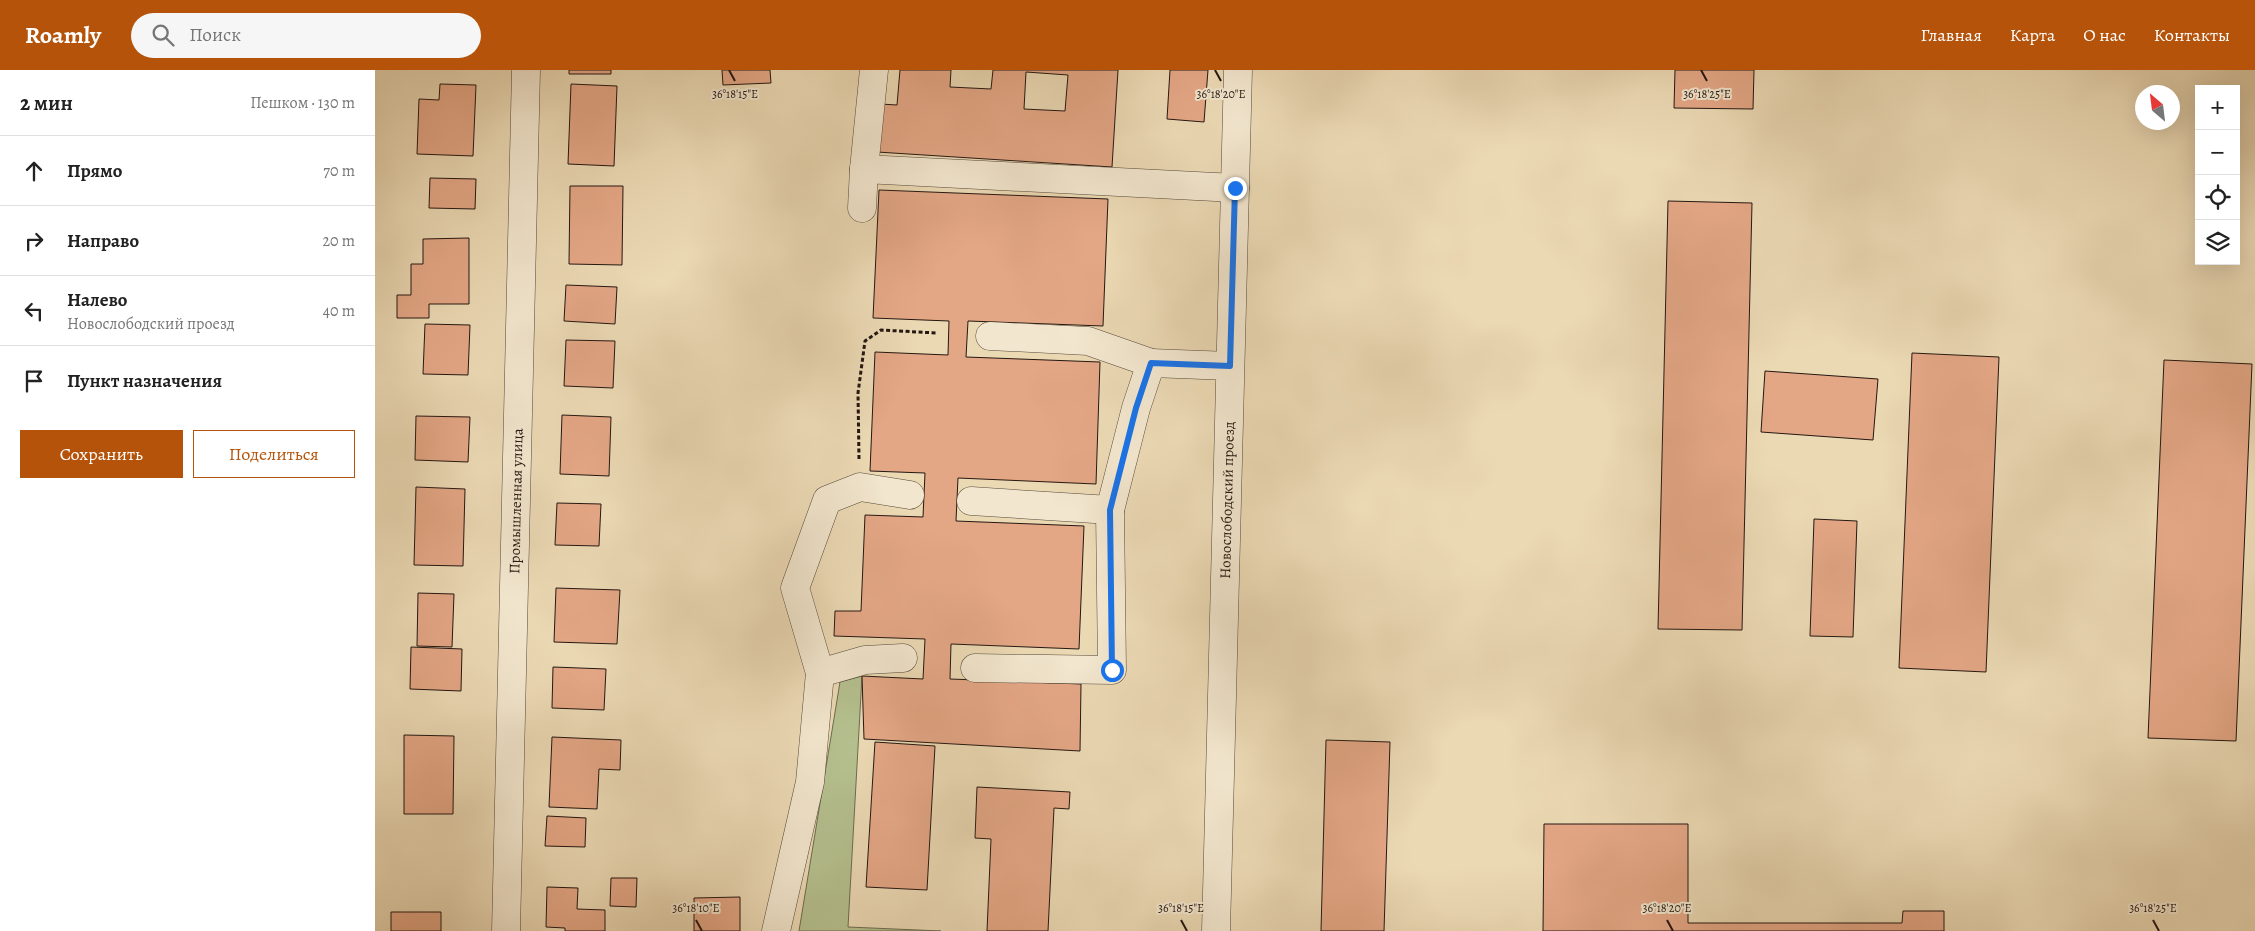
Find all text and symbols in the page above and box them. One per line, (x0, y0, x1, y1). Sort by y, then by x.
search box (131, 13, 481, 58)
text: Roamly (25, 19, 101, 51)
icon: search (149, 21, 177, 49)
text: Поиск (189, 22, 241, 48)
text: Главная (1921, 23, 1982, 47)
text: Карта (2010, 23, 2055, 47)
text: О нас (2083, 23, 2126, 47)
text: Контакты (2154, 23, 2230, 47)
north arrow (2135, 85, 2180, 130)
map controls (2195, 85, 2240, 265)
button: + (2195, 85, 2240, 130)
text: 36°18'15"E (712, 86, 758, 102)
text: 36°18'20"E (1197, 86, 1245, 102)
text: 36°18'25"E (1683, 86, 1731, 102)
text: 2 мин (20, 89, 73, 117)
text: Пешком · 130 m (250, 92, 355, 114)
button: − (2195, 130, 2240, 175)
icon: ahead (20, 157, 48, 185)
text: Прямо (67, 158, 122, 184)
text: 70 m (323, 160, 355, 182)
button: locate (2195, 175, 2240, 220)
route end (1224, 177, 1247, 200)
button: layers (2195, 220, 2240, 265)
icon: right (20, 227, 48, 255)
text: Направо (67, 228, 139, 254)
text: 20 m (322, 230, 355, 252)
text: Налево (67, 287, 127, 313)
icon: left (20, 297, 48, 325)
text: 40 m (323, 300, 355, 322)
text: Новослободский проезд (67, 313, 235, 335)
icon: arrive (20, 367, 48, 395)
text: Пункт назначения (67, 368, 222, 394)
street label: Новослободский проезд (1215, 421, 1239, 579)
street label: Промышленная улица (504, 428, 528, 574)
button: Сохранить (20, 430, 183, 478)
button: Поделиться (193, 430, 355, 478)
route start (1101, 659, 1124, 682)
text: 36°18'10"E (672, 900, 720, 916)
text: 36°18'15"E (1158, 900, 1204, 916)
text: 36°18'20"E (1643, 900, 1691, 916)
text: 36°18'25"E (2129, 900, 2177, 916)

